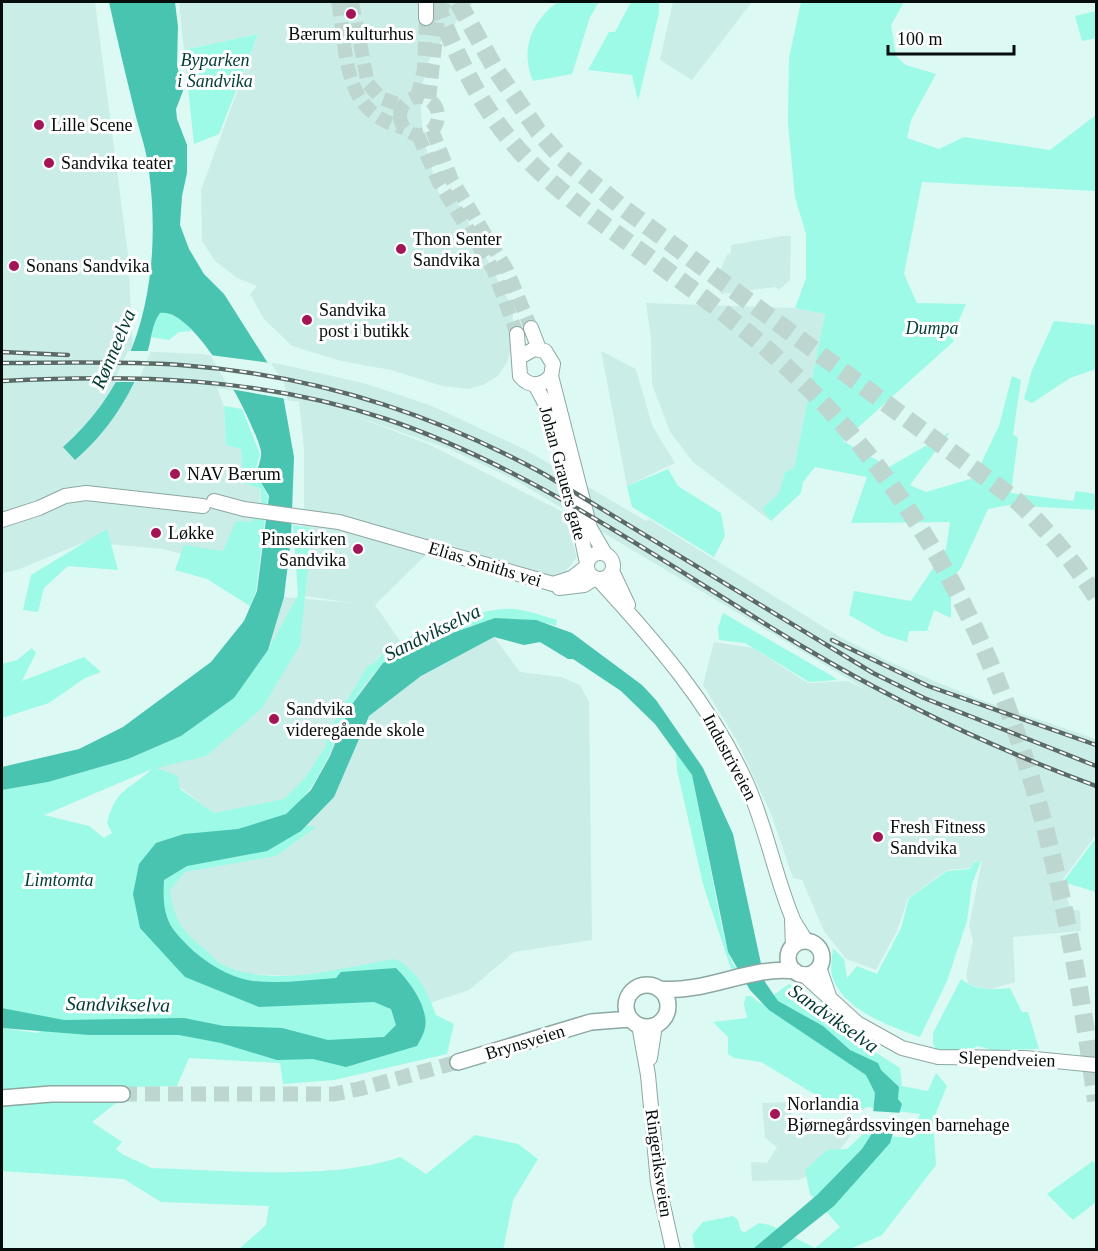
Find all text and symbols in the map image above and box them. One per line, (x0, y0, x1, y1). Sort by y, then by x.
marker: Bærum kulturhus (344, 7, 358, 21)
scale bar (888, 18, 1014, 56)
place label: Bærum kulturhus (288, 24, 414, 44)
text: 100 m (897, 29, 943, 49)
park label: Byparken i Sandvika (177, 50, 253, 91)
place label: Lille Scene (51, 115, 132, 135)
marker: Lille Scene (32, 118, 46, 132)
place label: Sandvika teater (61, 153, 172, 173)
marker: Sandvika teater (42, 156, 56, 170)
place label: Thon Senter Sandvika (413, 229, 501, 270)
marker: Thon Senter Sandvika (394, 242, 408, 256)
place label: Sonans Sandvika (26, 256, 150, 276)
marker: Sonans Sandvika (7, 259, 21, 273)
place label: Sandvika post i butikk (319, 300, 409, 341)
water label: Rønneelva (86, 306, 140, 393)
marker: Sandvika post i butikk (300, 313, 314, 327)
park label: Dumpa (905, 318, 959, 338)
street label: Johan Grauers gate (535, 404, 591, 542)
place label: NAV Bærum (187, 464, 281, 484)
marker: NAV Bærum (168, 467, 182, 481)
place label: Løkke (168, 523, 214, 543)
marker: Løkke (149, 526, 163, 540)
place label: Pinsekirken Sandvika (261, 529, 346, 570)
street label: Elias Smiths vei (426, 537, 544, 591)
marker: Pinsekirken Sandvika (351, 542, 365, 556)
water label: Sandvikselva (380, 599, 484, 665)
place label: Sandvika videregående skole (286, 699, 424, 740)
street label: Industriveien (699, 710, 761, 804)
marker: Sandvika videregående skole (267, 712, 281, 726)
place label: Fresh Fitness Sandvika (890, 817, 986, 858)
marker: Fresh Fitness Sandvika (871, 830, 885, 844)
park label: Limtomta (23, 870, 94, 890)
water label: Sandvikselva (785, 979, 883, 1057)
water label: Sandvikselva (66, 992, 170, 1016)
street label: Brynsveien (483, 1020, 567, 1064)
street label: Slependveien (958, 1047, 1056, 1071)
place label: Norlandia Bjørnegårdssvingen barnehage (787, 1094, 1009, 1135)
marker: Norlandia Bjørnegårdssvingen barnehage (768, 1107, 782, 1121)
street label: Ringeriksveien (642, 1108, 676, 1218)

